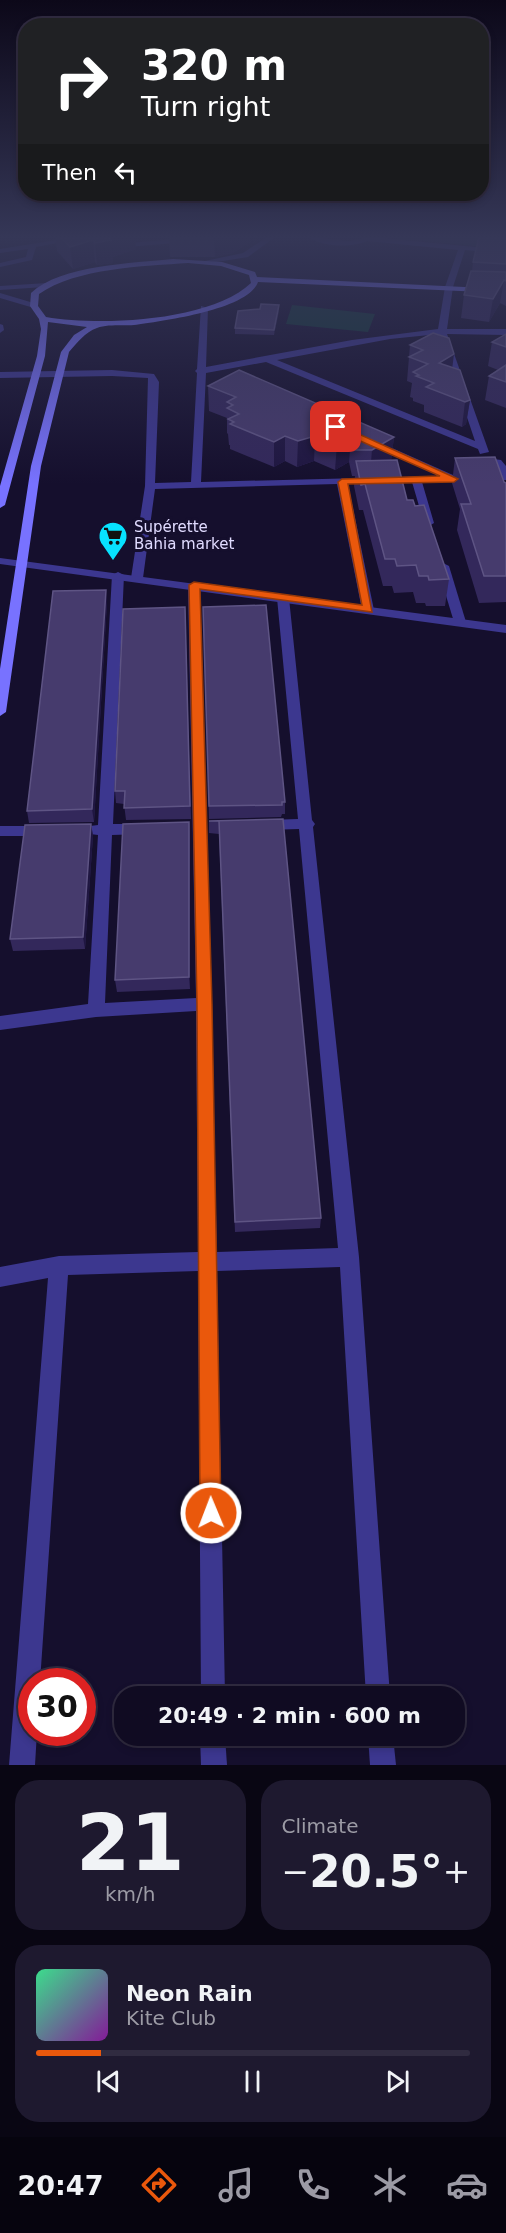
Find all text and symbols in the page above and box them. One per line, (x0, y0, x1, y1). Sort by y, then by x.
text: 320 m (141, 41, 287, 90)
icon: right (42, 42, 120, 120)
text: Turn right (141, 91, 270, 122)
icon: left (109, 156, 142, 189)
text: Then (42, 160, 97, 185)
pin (310, 401, 361, 452)
icon: arrive (319, 410, 352, 443)
place label: Supérette Bahia market (134, 518, 234, 553)
supermarket icon: Supérette Bahia market (97, 520, 129, 562)
position arrow (179, 1481, 243, 1545)
speed limit sign: 30 (18, 1668, 96, 1746)
text: 20:49 · 2 min · 600 m (158, 1703, 421, 1728)
text: 21 (76, 1798, 185, 1888)
text: Climate (282, 1814, 358, 1838)
text: 20.5° (309, 1845, 443, 1898)
text: − (282, 1852, 309, 1891)
text: + (443, 1852, 470, 1891)
text: km/h (105, 1882, 155, 1906)
text: Neon Rain (126, 1981, 253, 2006)
text: Kite Club (126, 2006, 216, 2030)
icon: previous (92, 2065, 125, 2098)
icon: pause (236, 2065, 269, 2098)
icon: next (381, 2065, 414, 2098)
icon: directions (138, 2164, 180, 2206)
icon: music (215, 2164, 257, 2206)
icon: phone (292, 2164, 334, 2206)
icon: climate (369, 2164, 411, 2206)
icon: car (446, 2164, 488, 2206)
text: 20:47 (18, 2170, 103, 2201)

